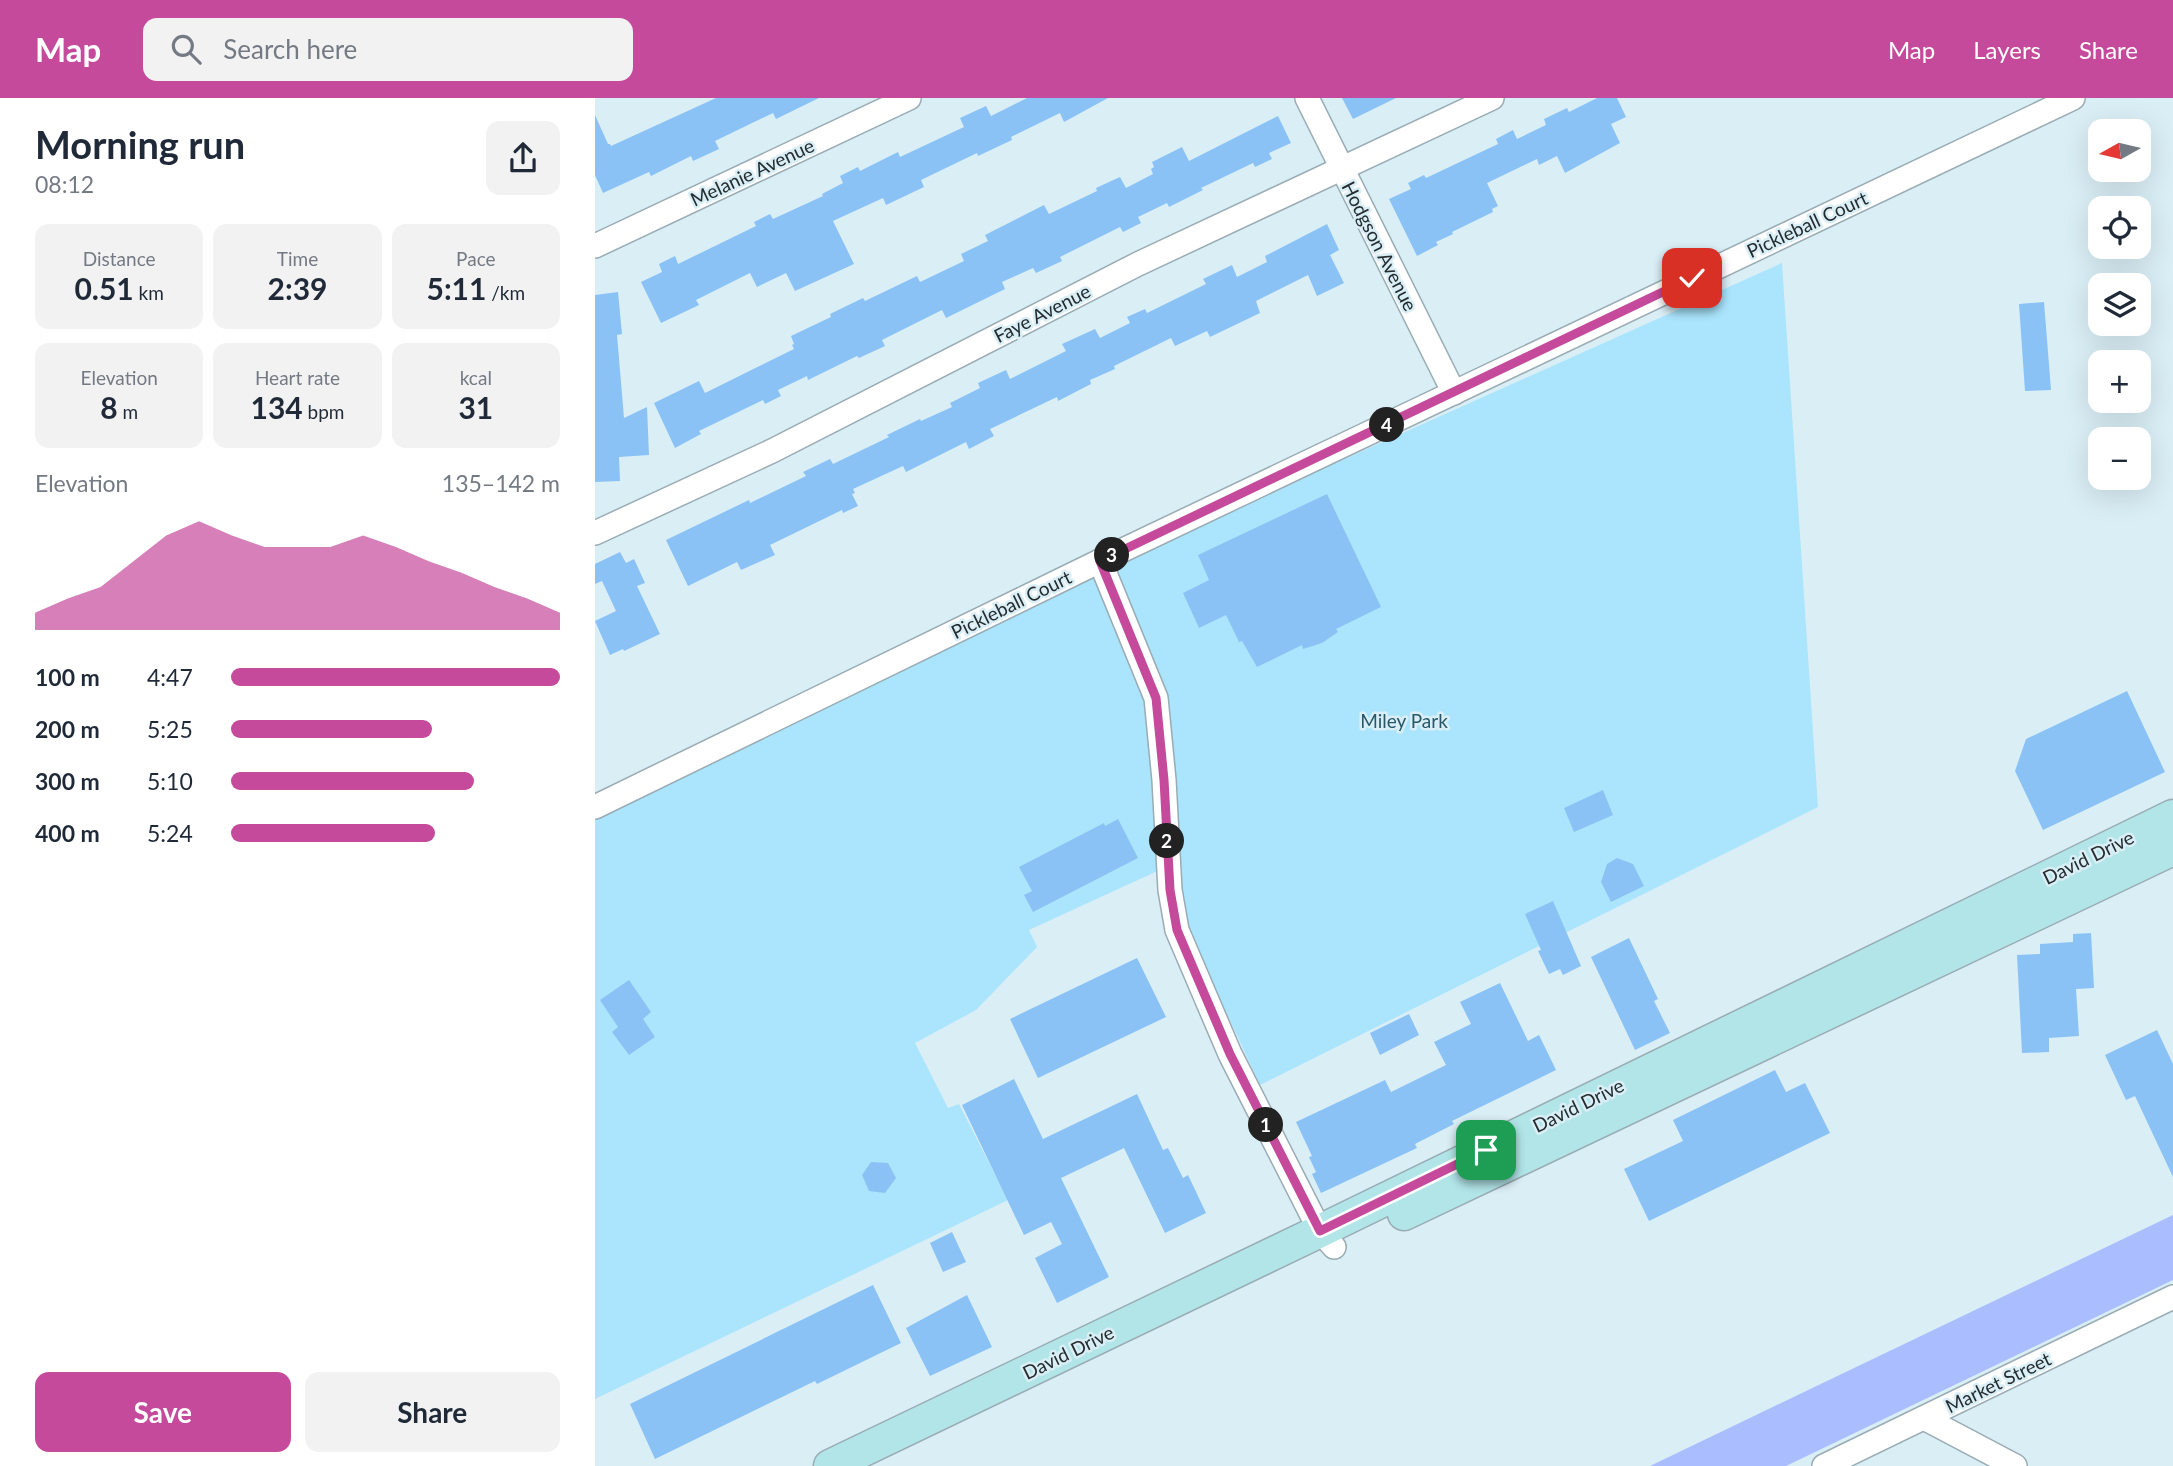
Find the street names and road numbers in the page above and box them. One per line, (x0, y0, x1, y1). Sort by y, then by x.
street label: Melanie Avenue (687, 133, 817, 211)
street label: Hodgson Avenue (1337, 177, 1423, 315)
street label: Pickleball Court (1743, 186, 1871, 262)
street label: Faye Avenue (990, 279, 1094, 347)
street label: Pickleball Court (947, 565, 1075, 643)
street label: David Drive (2039, 825, 2137, 889)
street label: David Drive (1529, 1073, 1627, 1137)
street label: David Drive (1019, 1320, 1117, 1384)
street label: Market Street (1942, 1346, 2055, 1417)

